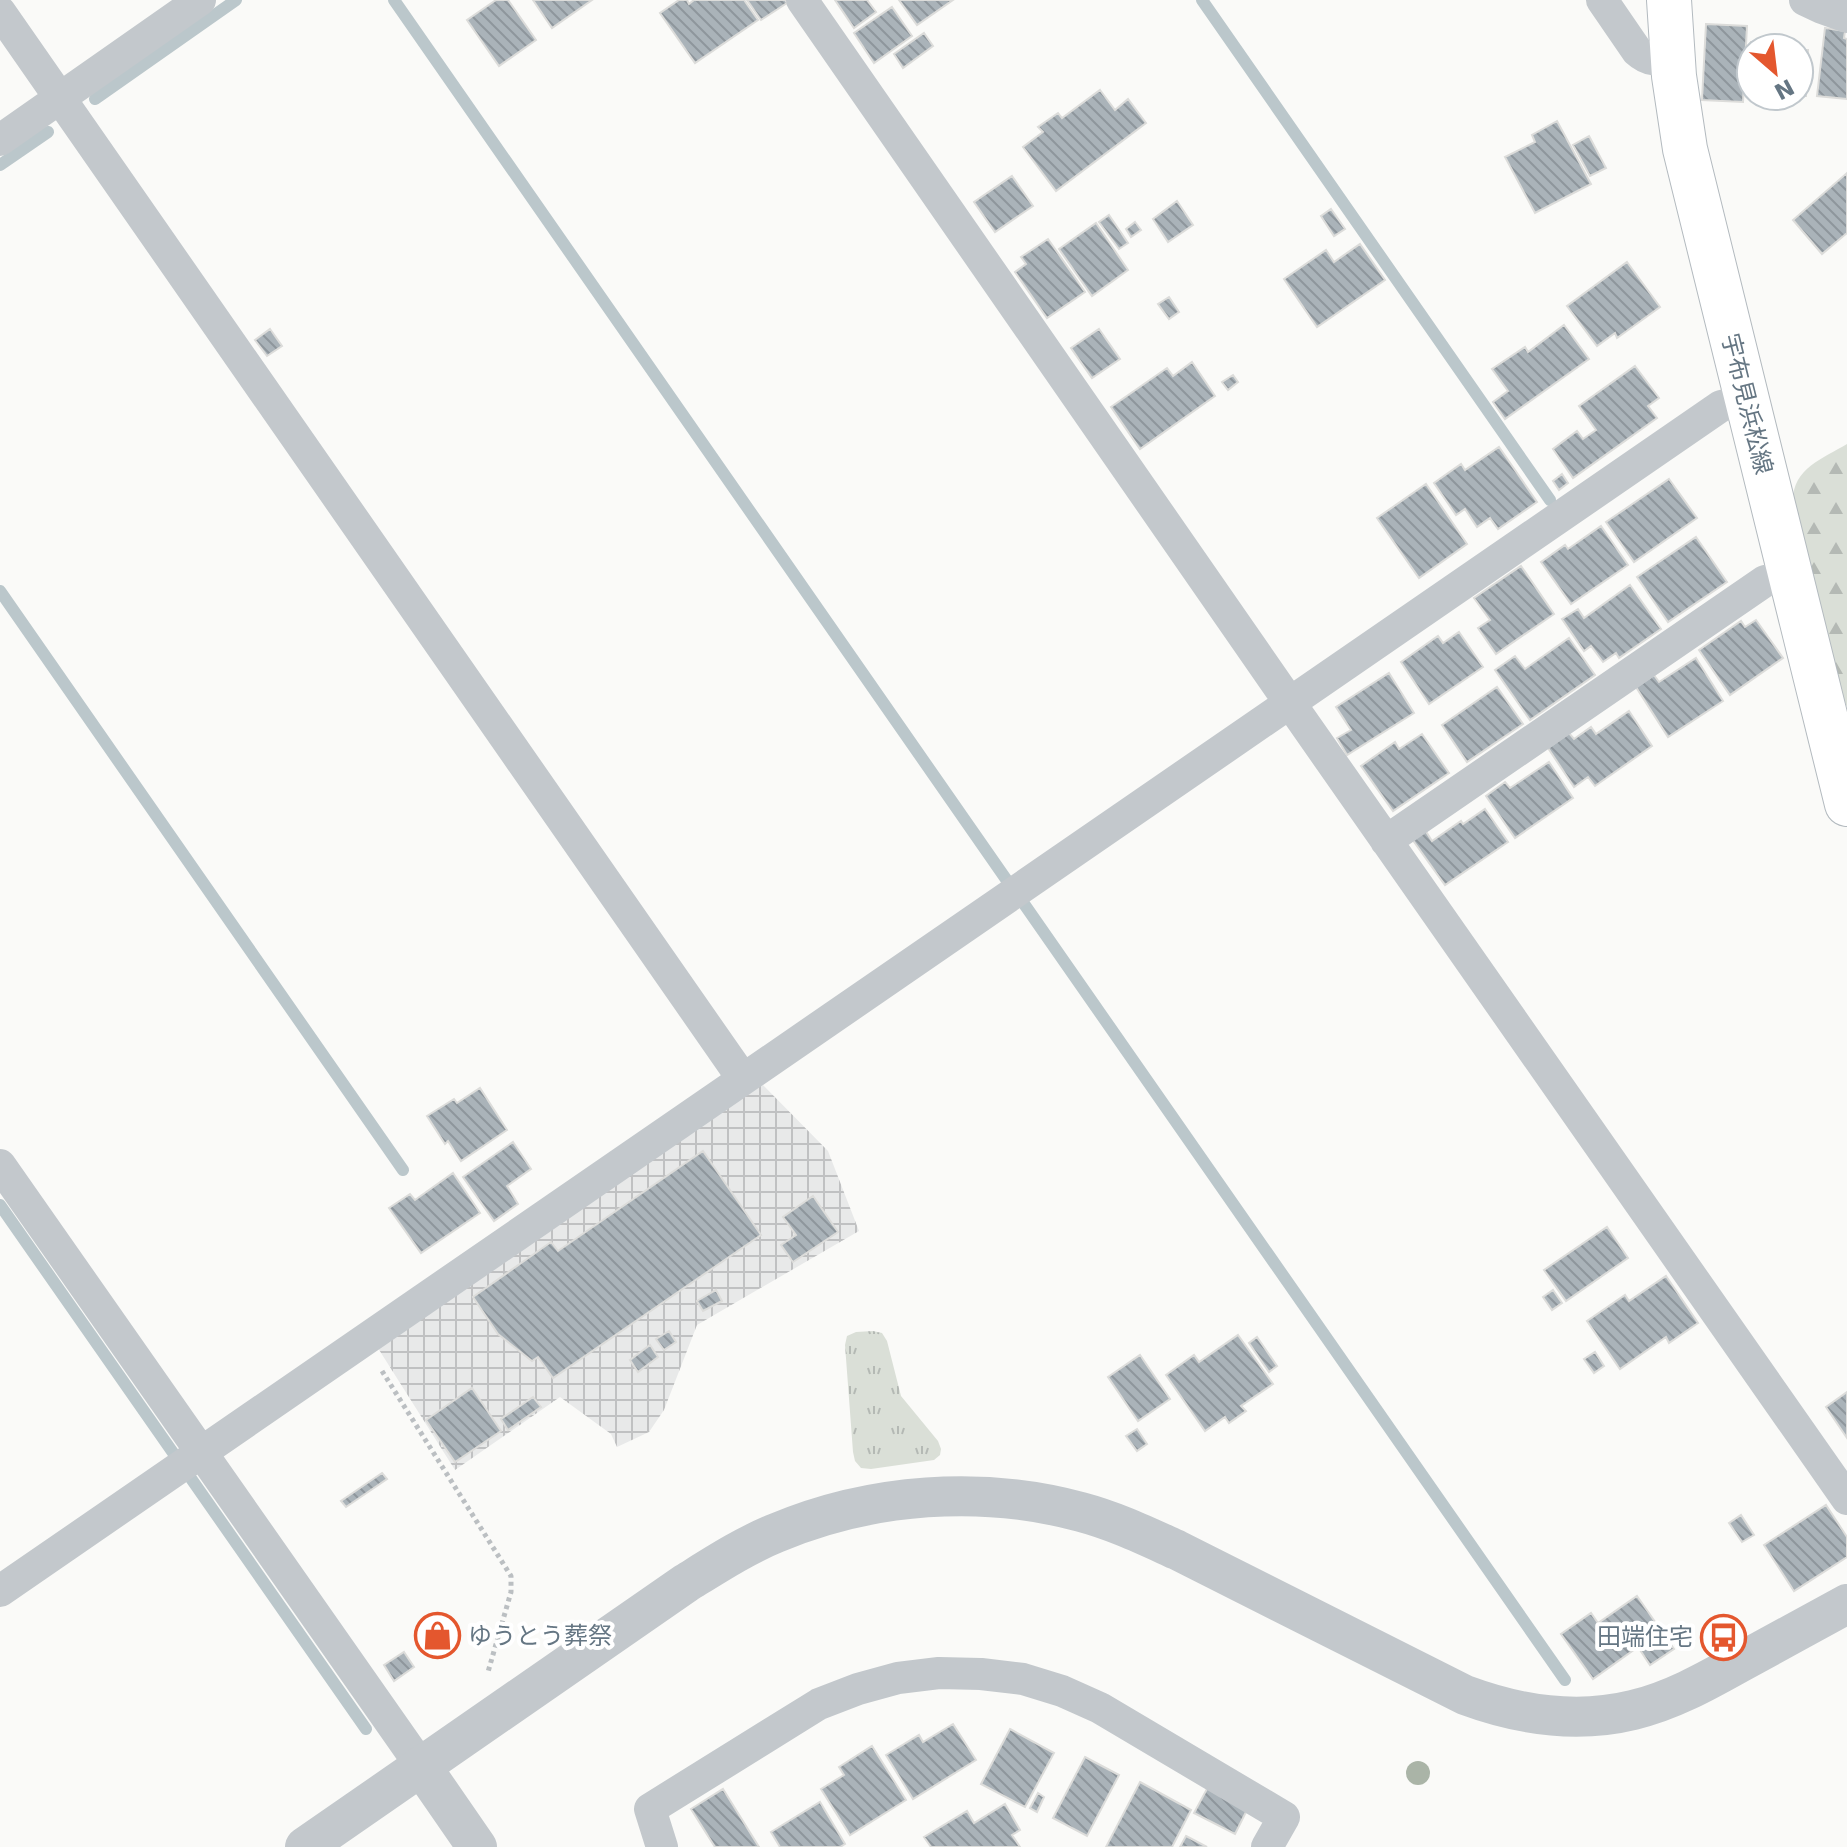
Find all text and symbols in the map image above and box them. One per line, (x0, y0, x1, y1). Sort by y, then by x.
north arrow (1735, 32, 1815, 112)
text: N (1770, 74, 1798, 105)
street label: 宇布見浜松線 (1716, 331, 1778, 477)
shop icon: ゆうとう葬祭 (413, 1612, 461, 1660)
bus stop icon: 田端住宅 (1700, 1613, 1748, 1661)
place label: ゆうとう葬祭 (468, 1622, 612, 1650)
place label: 田端住宅 (1597, 1623, 1693, 1651)

